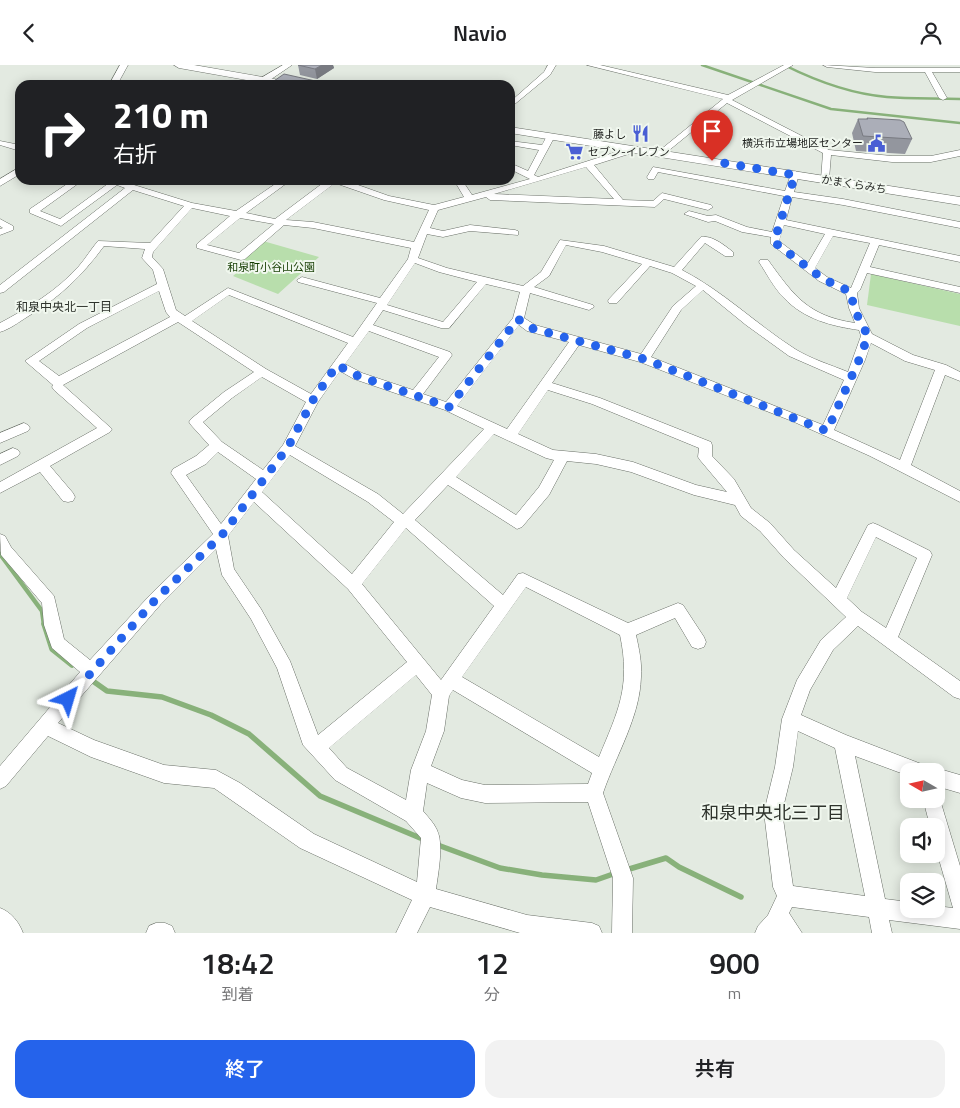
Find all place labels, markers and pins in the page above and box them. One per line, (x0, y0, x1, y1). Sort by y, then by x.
pin (691, 110, 733, 161)
restaurant icon: 藤よし (630, 124, 650, 144)
place label: 藤よし (593, 126, 626, 142)
public building icon: 横浜市立場地区センター (867, 133, 887, 153)
place label: 横浜市立場地区センター (742, 135, 863, 151)
supermarket icon: セブン-イレブン (564, 142, 584, 162)
place label: セブン-イレブン (588, 144, 670, 160)

